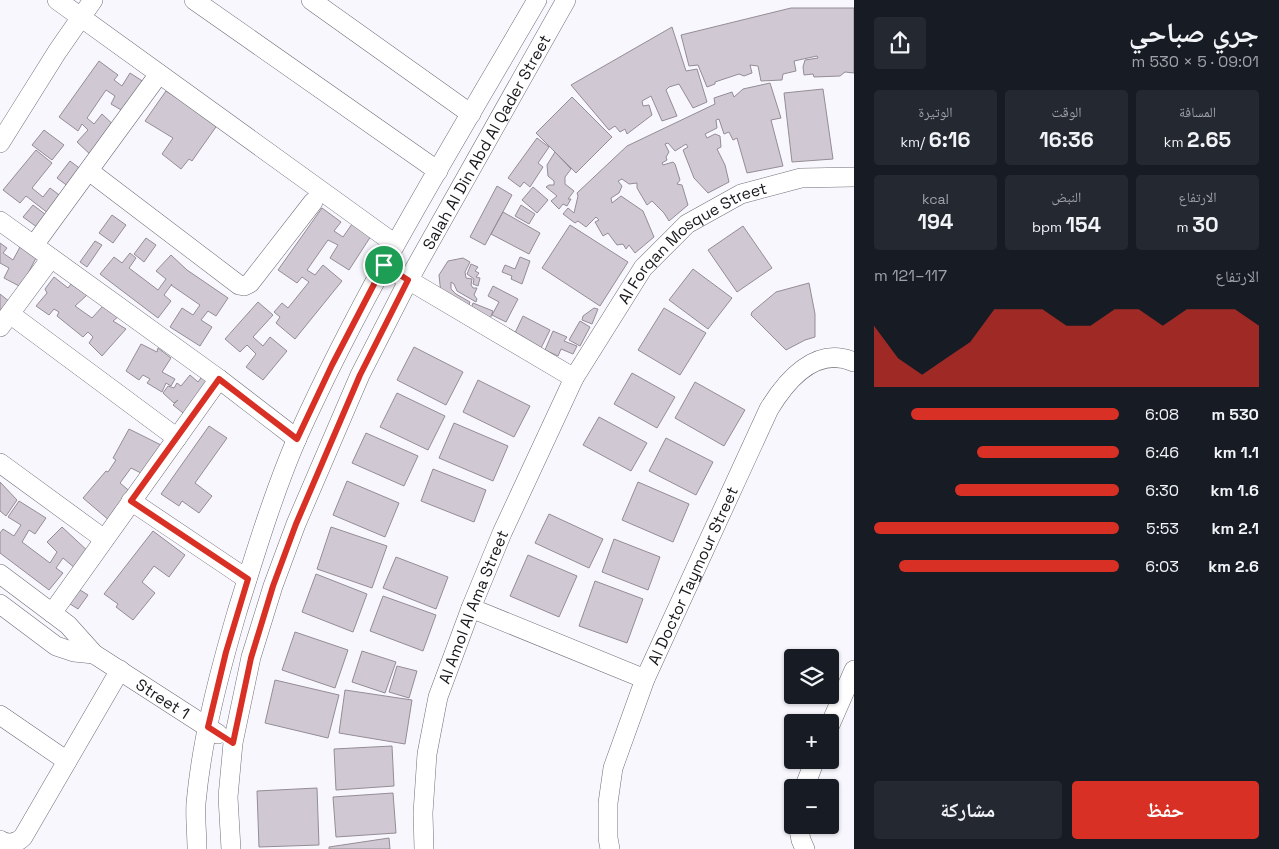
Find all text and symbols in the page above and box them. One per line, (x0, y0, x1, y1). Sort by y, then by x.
text: جري صباحي (1129, 14, 1259, 50)
button: share (874, 17, 926, 69)
street label: Salah Al Din Abd Al Qader Street (417, 30, 555, 253)
text: 09:01 · 5 × 530 m (1132, 51, 1259, 72)
text: الوتيرة (918, 103, 953, 121)
text: الوقت (1051, 103, 1082, 121)
text: المسافة (1179, 103, 1216, 121)
text: 6:16 (929, 126, 971, 153)
text: 16:36 (1039, 126, 1094, 153)
text: 2.65 (1187, 126, 1231, 153)
text: /km (900, 133, 929, 151)
text: km (1164, 133, 1187, 151)
street label: Al Forqan Mosque Street (613, 177, 769, 308)
text: النبض (1052, 188, 1081, 206)
text: الارتفاع (1178, 188, 1217, 206)
text: kcal (922, 190, 949, 208)
text: 194 (918, 208, 953, 235)
text: 154 (1066, 211, 1101, 238)
text: 30 (1192, 211, 1219, 238)
text: bpm (1032, 218, 1066, 236)
text: m (1176, 218, 1192, 236)
pin (363, 244, 405, 286)
icon: arrive (370, 251, 398, 279)
text: 117–121 m (874, 265, 947, 286)
text: الارتفاع (1215, 266, 1259, 287)
text: 6:08 (1145, 404, 1179, 425)
text: 530 m (1212, 404, 1259, 425)
text: 6:46 (1145, 442, 1179, 463)
text: 1.1 km (1214, 442, 1259, 463)
text: 6:30 (1145, 480, 1179, 501)
text: 1.6 km (1210, 480, 1259, 501)
street label: Al Doctor Taymour Street (643, 483, 743, 668)
text: 5:53 (1146, 518, 1179, 539)
text: 2.1 km (1212, 518, 1259, 539)
street label: Al Amol Al Ama Street (433, 527, 513, 687)
text: 6:03 (1145, 556, 1179, 577)
text: 2.6 km (1208, 556, 1259, 577)
map controls (784, 649, 839, 834)
button: layers (784, 649, 839, 704)
street label: Street 1 (132, 673, 194, 724)
button: + (784, 714, 839, 769)
button: − (784, 779, 839, 834)
button: مشاركة (874, 781, 1062, 839)
button: حفظ (1072, 781, 1259, 839)

